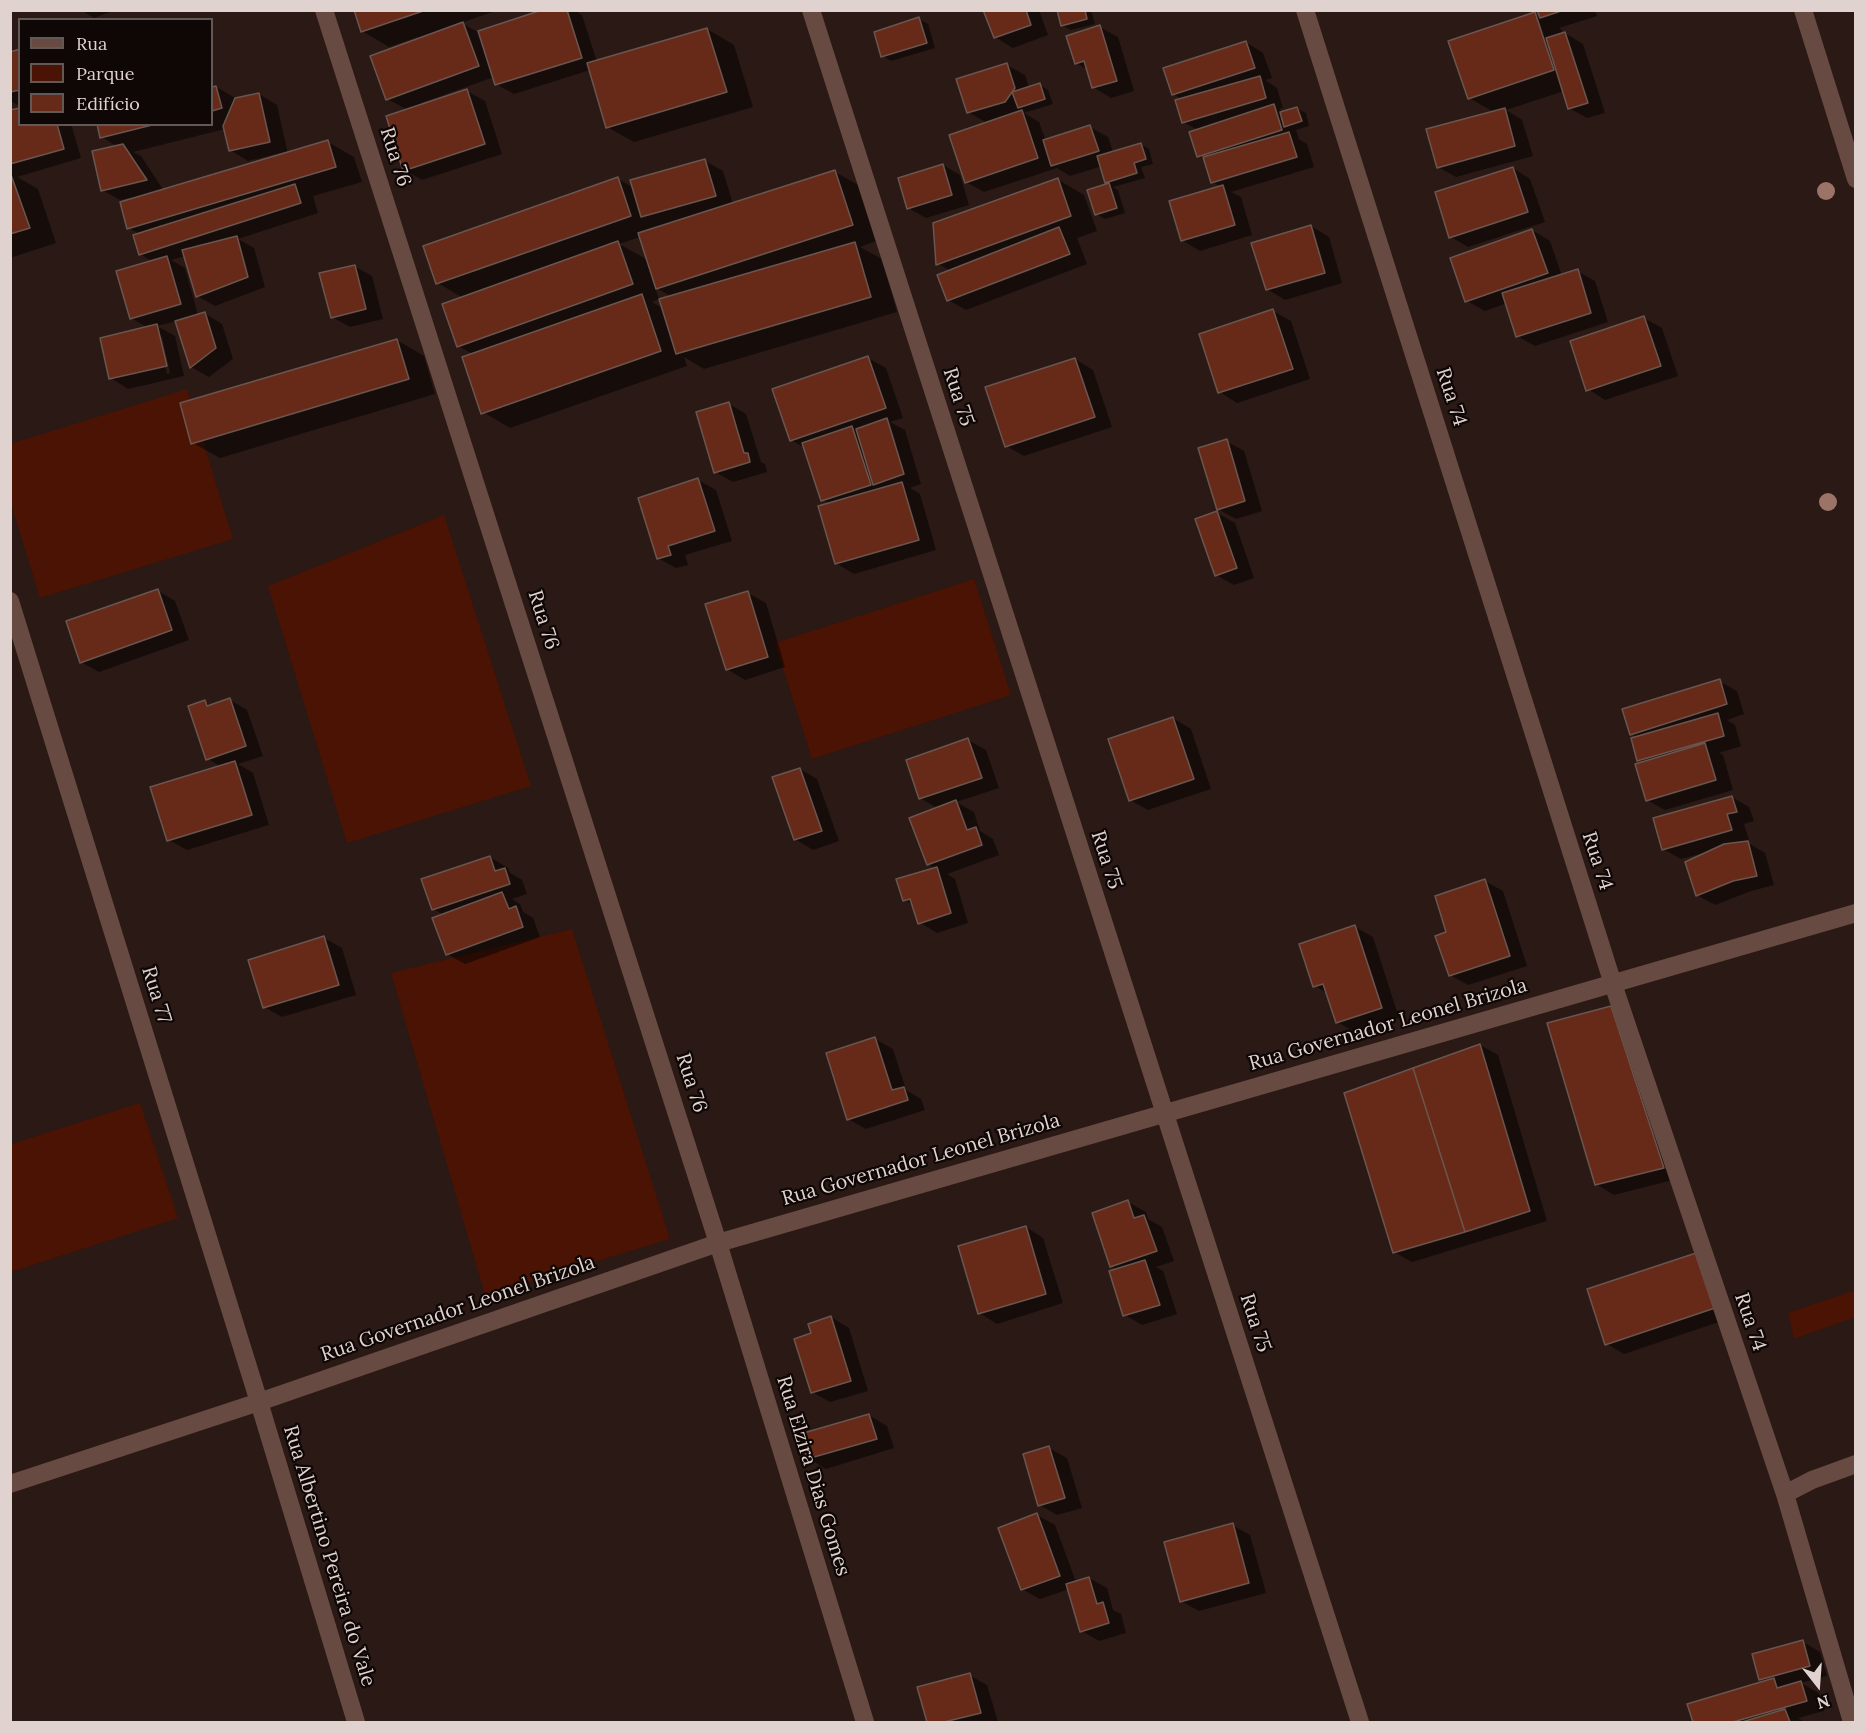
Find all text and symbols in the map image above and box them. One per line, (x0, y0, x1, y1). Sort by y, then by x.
legend (18, 18, 213, 126)
text: Rua (76, 32, 107, 55)
text: Parque (76, 62, 135, 85)
text: Edifício (76, 92, 140, 115)
street label: Rua 76 (374, 124, 416, 190)
street label: Rua 75 (937, 365, 979, 429)
street label: Rua 74 (1430, 365, 1472, 429)
street label: Rua 76 (522, 587, 564, 653)
street label: Rua 75 (1085, 828, 1127, 892)
street label: Rua 74 (1576, 829, 1618, 893)
street label: Rua 77 (136, 964, 176, 1026)
street label: Rua Governador Leonel Brizola (1246, 974, 1530, 1076)
street label: Rua 76 (670, 1050, 712, 1116)
street label: Rua Governador Leonel Brizola (779, 1109, 1063, 1211)
street label: Rua Governador Leonel Brizola (318, 1251, 598, 1367)
street label: Rua 74 (1729, 1290, 1771, 1354)
street label: Rua 75 (1234, 1291, 1276, 1355)
street label: Rua Elzira Dias Gomes (771, 1373, 855, 1579)
street label: Rua Albertino Pereira do Vale (278, 1423, 380, 1689)
north arrow (1788, 1655, 1848, 1715)
text: N (1814, 1691, 1832, 1714)

